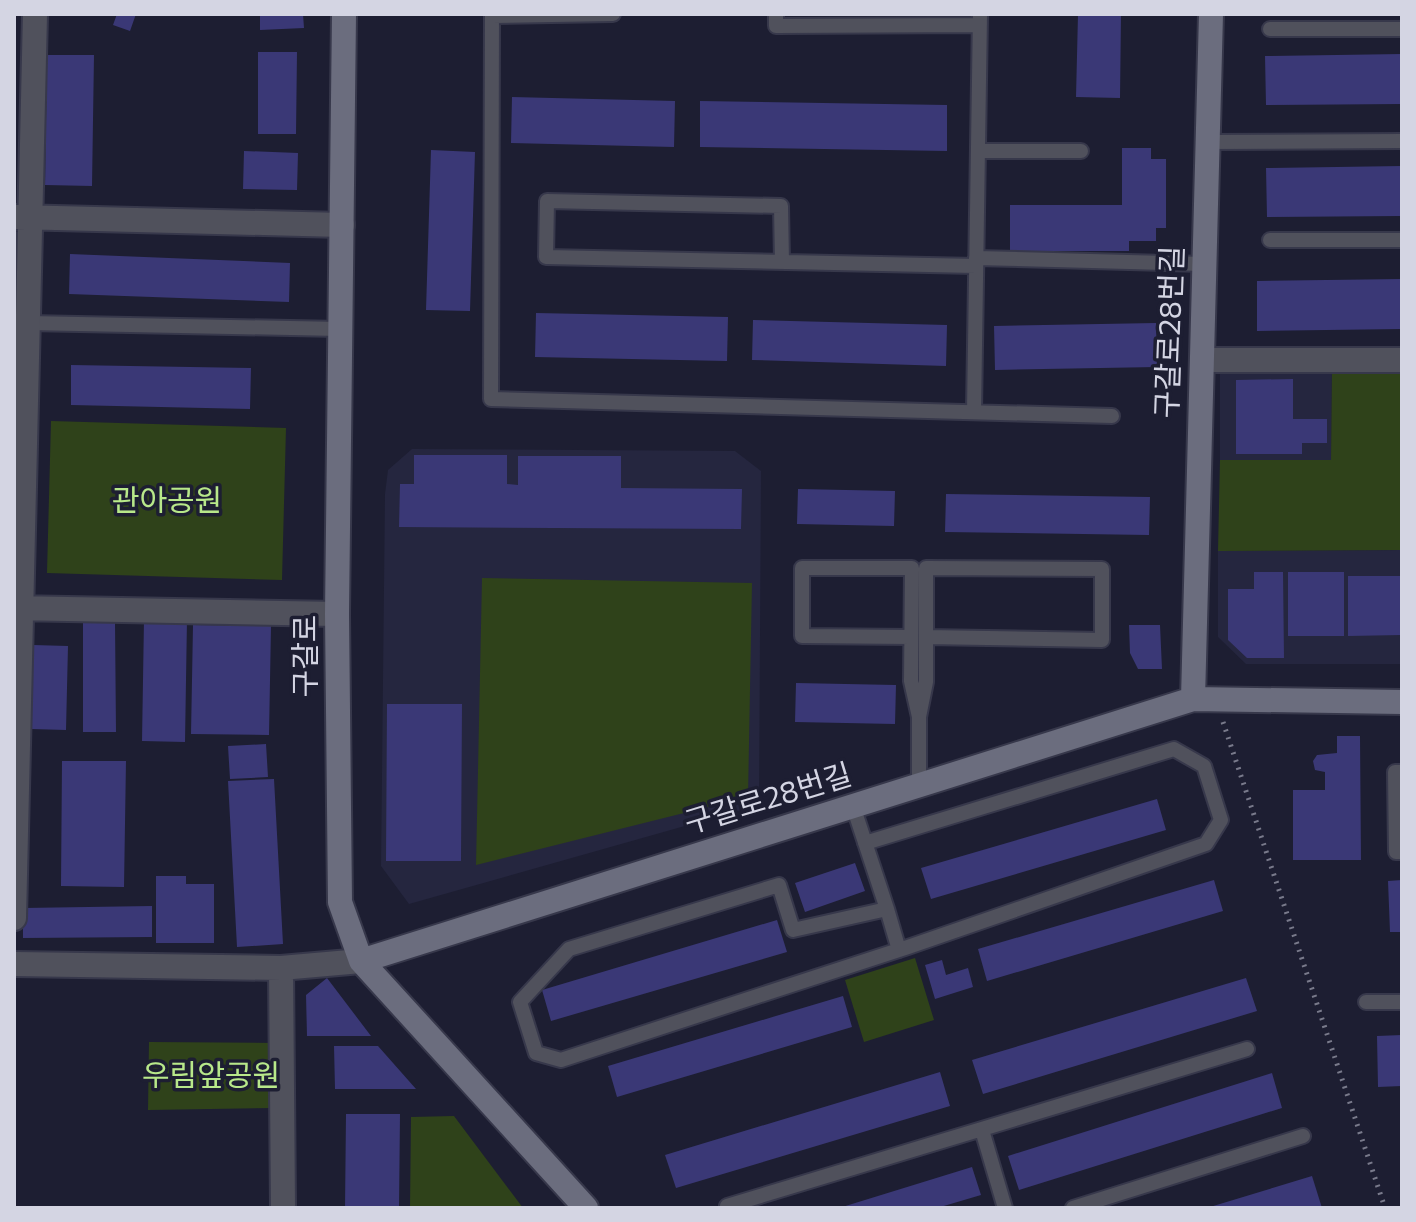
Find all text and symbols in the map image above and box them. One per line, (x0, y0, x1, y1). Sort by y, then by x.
street label: 구갈로28번길 (1146, 245, 1189, 419)
park label: 관아공원 (112, 480, 222, 517)
street label: 구갈로 (285, 615, 322, 697)
street label: 구갈로28번길 (679, 754, 855, 840)
park label: 우림앞공원 (142, 1055, 280, 1092)

